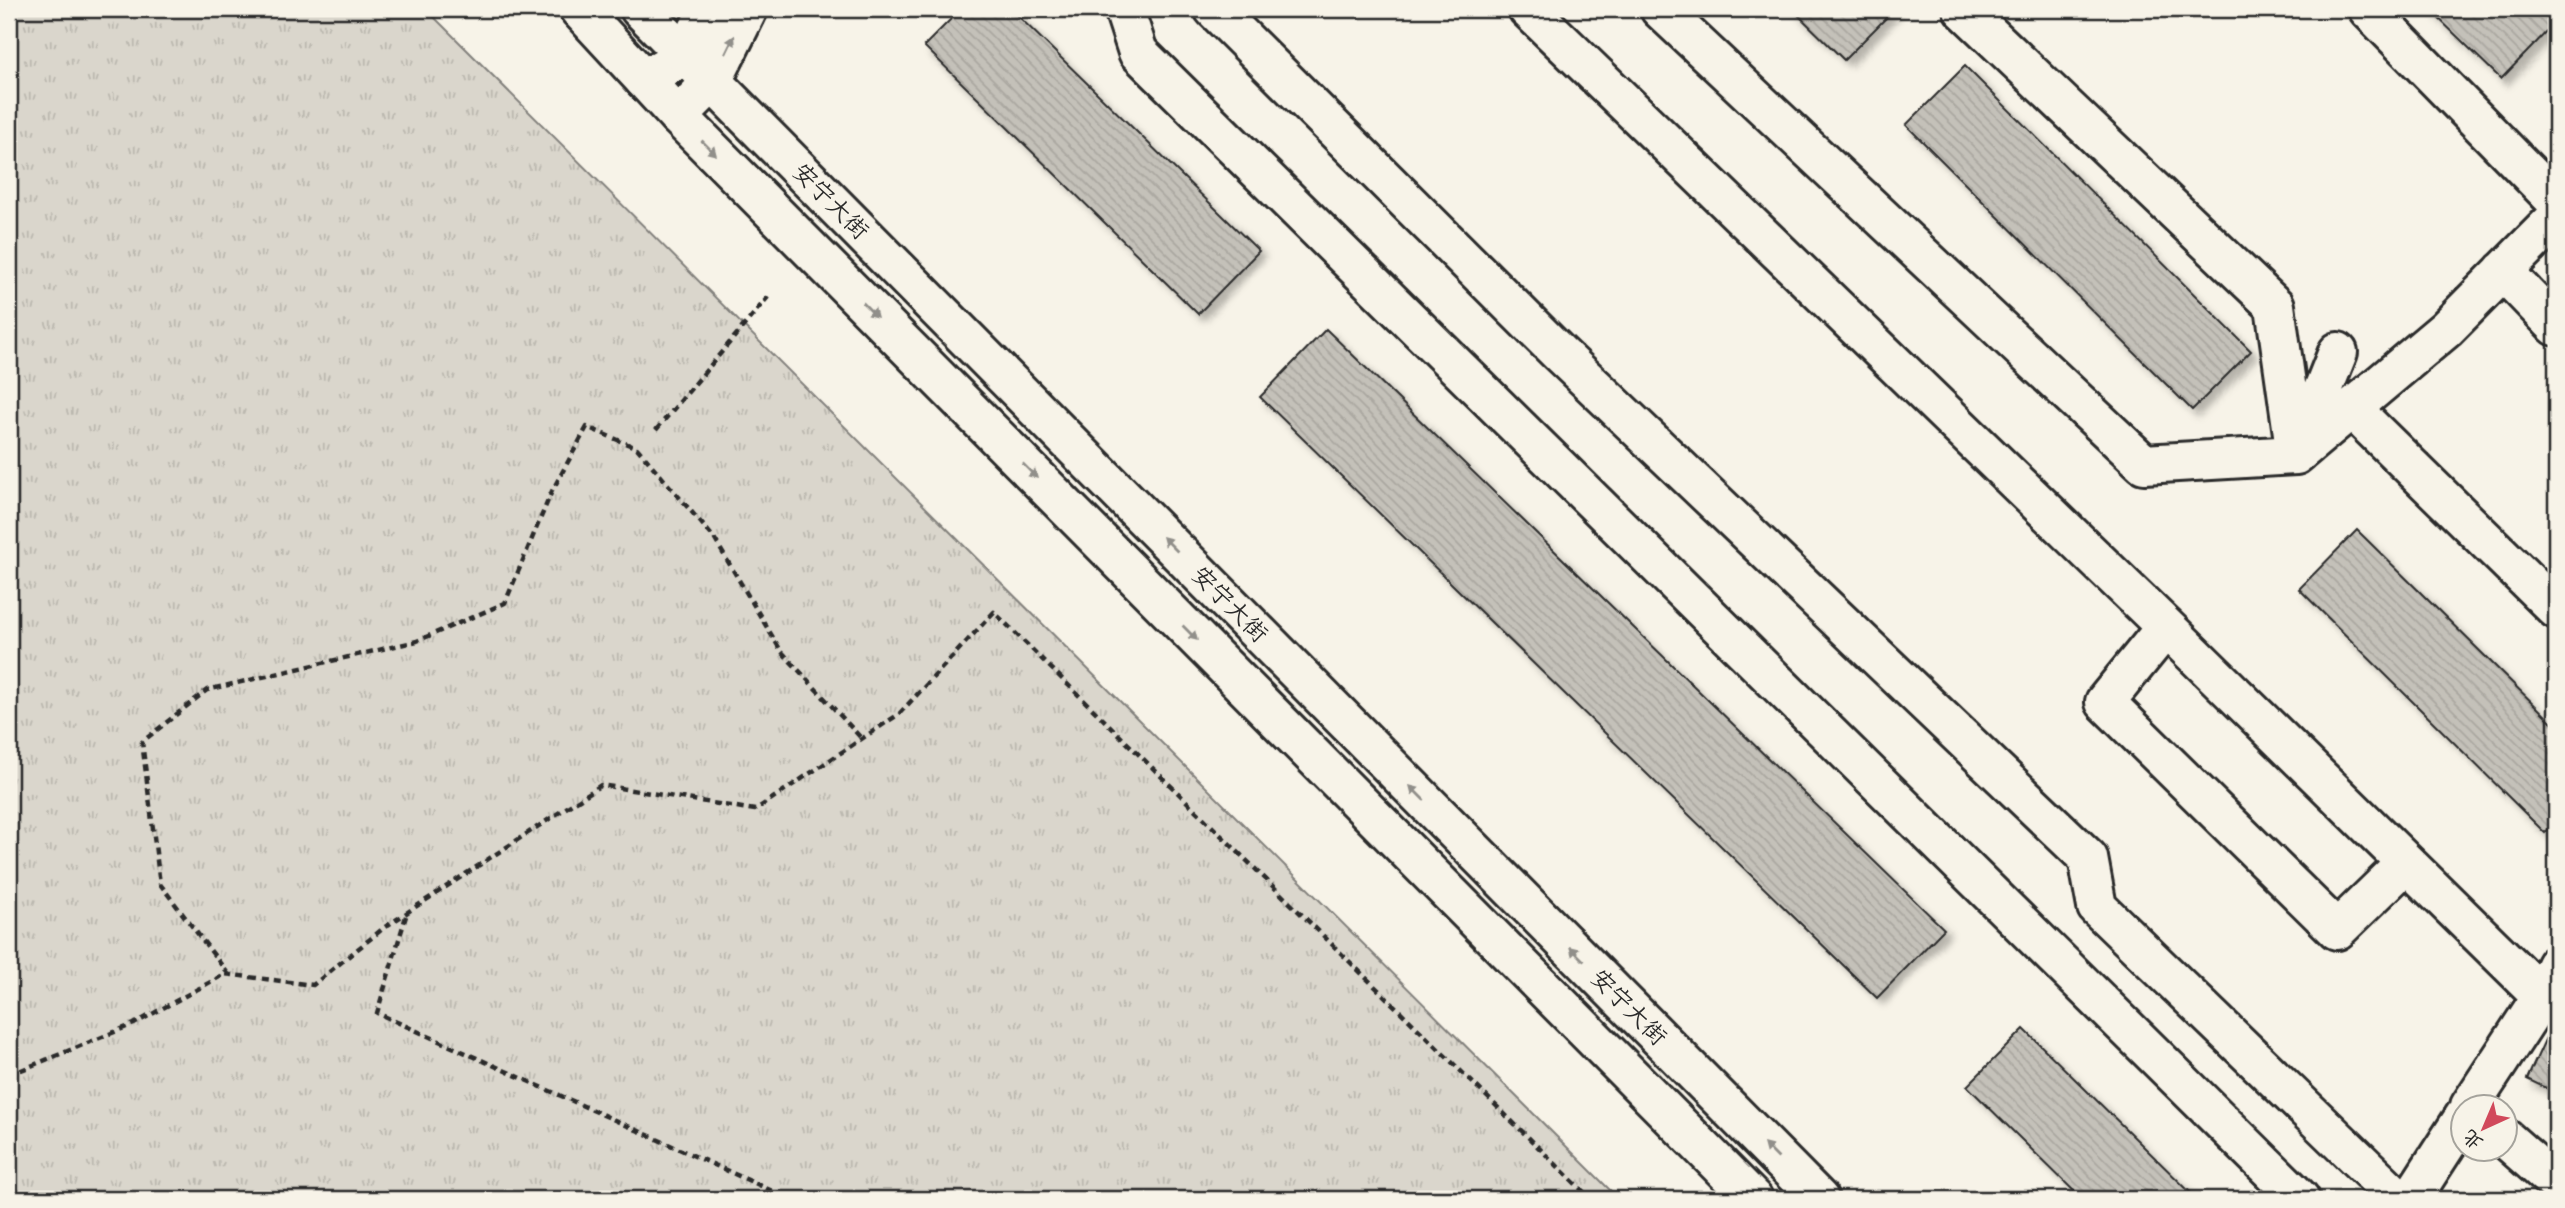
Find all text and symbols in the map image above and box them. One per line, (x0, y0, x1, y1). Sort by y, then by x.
one-way arrow (725, 35, 736, 55)
one-way arrow (701, 140, 718, 157)
street label: 安宁大街 (786, 156, 876, 246)
one-way arrow (861, 301, 878, 318)
one-way arrow (1021, 463, 1038, 479)
one-way arrow (1163, 536, 1179, 553)
street label: 安宁大街 (1185, 559, 1275, 649)
one-way arrow (1182, 624, 1199, 641)
one-way arrow (1408, 784, 1425, 801)
one-way arrow (1568, 946, 1585, 963)
street label: 安宁大街 (1584, 962, 1674, 1052)
north arrow (2450, 1092, 2520, 1162)
text: 北 (2458, 1124, 2488, 1155)
one-way arrow (1763, 1142, 1780, 1159)

